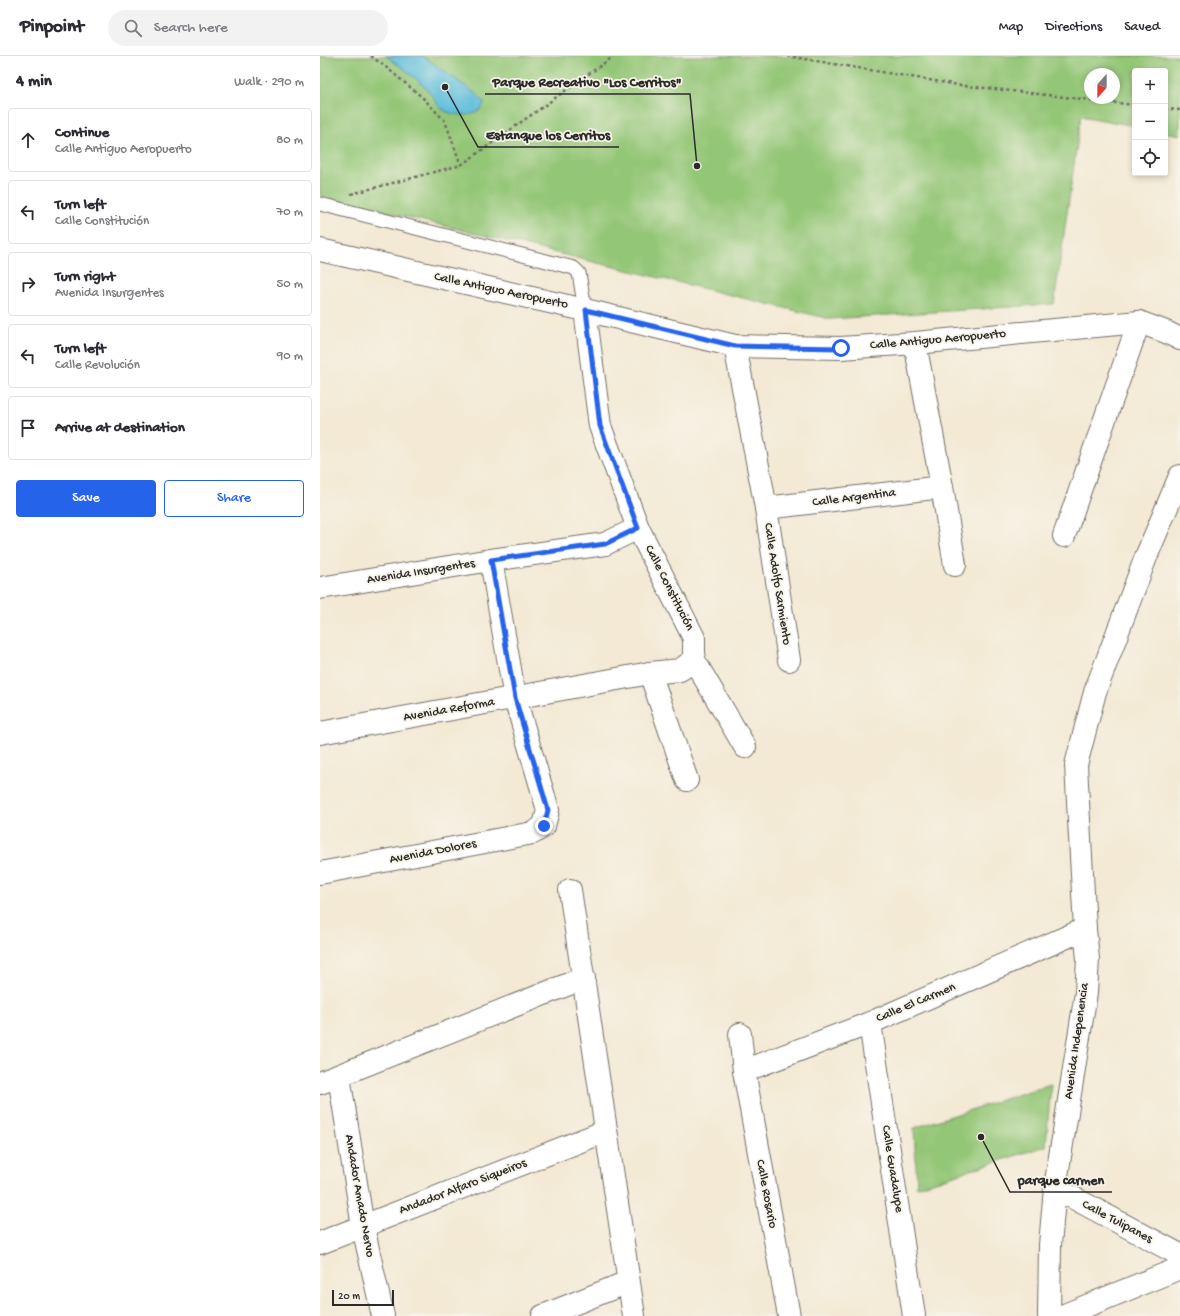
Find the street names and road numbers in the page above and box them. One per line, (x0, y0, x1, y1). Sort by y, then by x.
street label: Calle Antiguo Aeropuerto (433, 269, 570, 313)
street label: Calle Antiguo Aeropuerto (869, 327, 1007, 353)
street label: Calle Argentina (811, 485, 897, 511)
street label: Calle Adolfo Sarmiento (760, 522, 794, 646)
street label: Calle Constitución (641, 543, 697, 634)
street label: Avenida Insurgentes (366, 556, 477, 588)
street label: Avenida Reforma (402, 694, 497, 725)
street label: Avenida Dolores (388, 836, 479, 868)
street label: Calle El Carmen (874, 979, 959, 1026)
street label: Avenida Indepenencia (1061, 981, 1093, 1100)
street label: Calle Guadalupe (878, 1124, 906, 1214)
street label: Andador Amado Nervo (341, 1133, 377, 1259)
street label: Andador Alfaro Siqueiros (397, 1155, 530, 1218)
street label: Calle Rosario (752, 1158, 780, 1230)
street label: Calle Tulipanes (1079, 1197, 1156, 1247)

